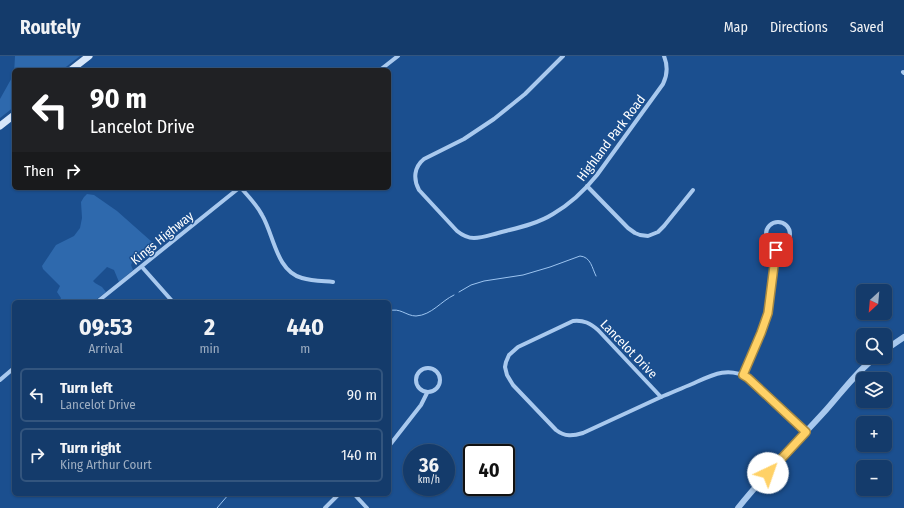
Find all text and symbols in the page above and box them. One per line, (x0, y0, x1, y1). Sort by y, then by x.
text: Routely (20, 16, 80, 39)
text: Map (724, 19, 748, 36)
text: Directions (770, 19, 828, 36)
text: Saved (850, 19, 884, 36)
text: 90 m (90, 82, 147, 115)
icon: left (24, 84, 76, 136)
street label: Highland Park Road (574, 92, 648, 184)
text: Lancelot Drive (90, 116, 195, 138)
icon: right (62, 160, 84, 182)
text: Then (24, 162, 54, 180)
street label: Kings Highway (128, 208, 196, 268)
pin (759, 233, 793, 267)
icon: arrive (765, 239, 787, 261)
north arrow (856, 284, 892, 320)
map controls (856, 284, 892, 496)
text: 09:53 (79, 313, 133, 341)
text: 2 (204, 313, 215, 341)
text: 440 (286, 313, 324, 341)
street label: Lancelot Drive (597, 317, 661, 381)
button: search (856, 328, 892, 364)
text: Arrival (89, 341, 123, 356)
text: min (200, 341, 220, 356)
text: m (300, 341, 310, 356)
button: layers (856, 372, 892, 408)
text: Turn left (60, 379, 113, 397)
icon: left (26, 384, 48, 406)
text: 90 m (347, 386, 377, 404)
text: Lancelot Drive (60, 397, 136, 412)
button: + (856, 416, 892, 452)
text: Turn right (60, 439, 121, 457)
icon: right (26, 444, 48, 466)
speed limit sign: 40 (463, 444, 515, 496)
text: 140 m (341, 446, 377, 464)
position arrow (747, 452, 789, 494)
text: 36 (419, 453, 439, 477)
text: King Arthur Court (60, 457, 152, 472)
button: − (856, 460, 892, 496)
text: km/h (418, 474, 440, 486)

